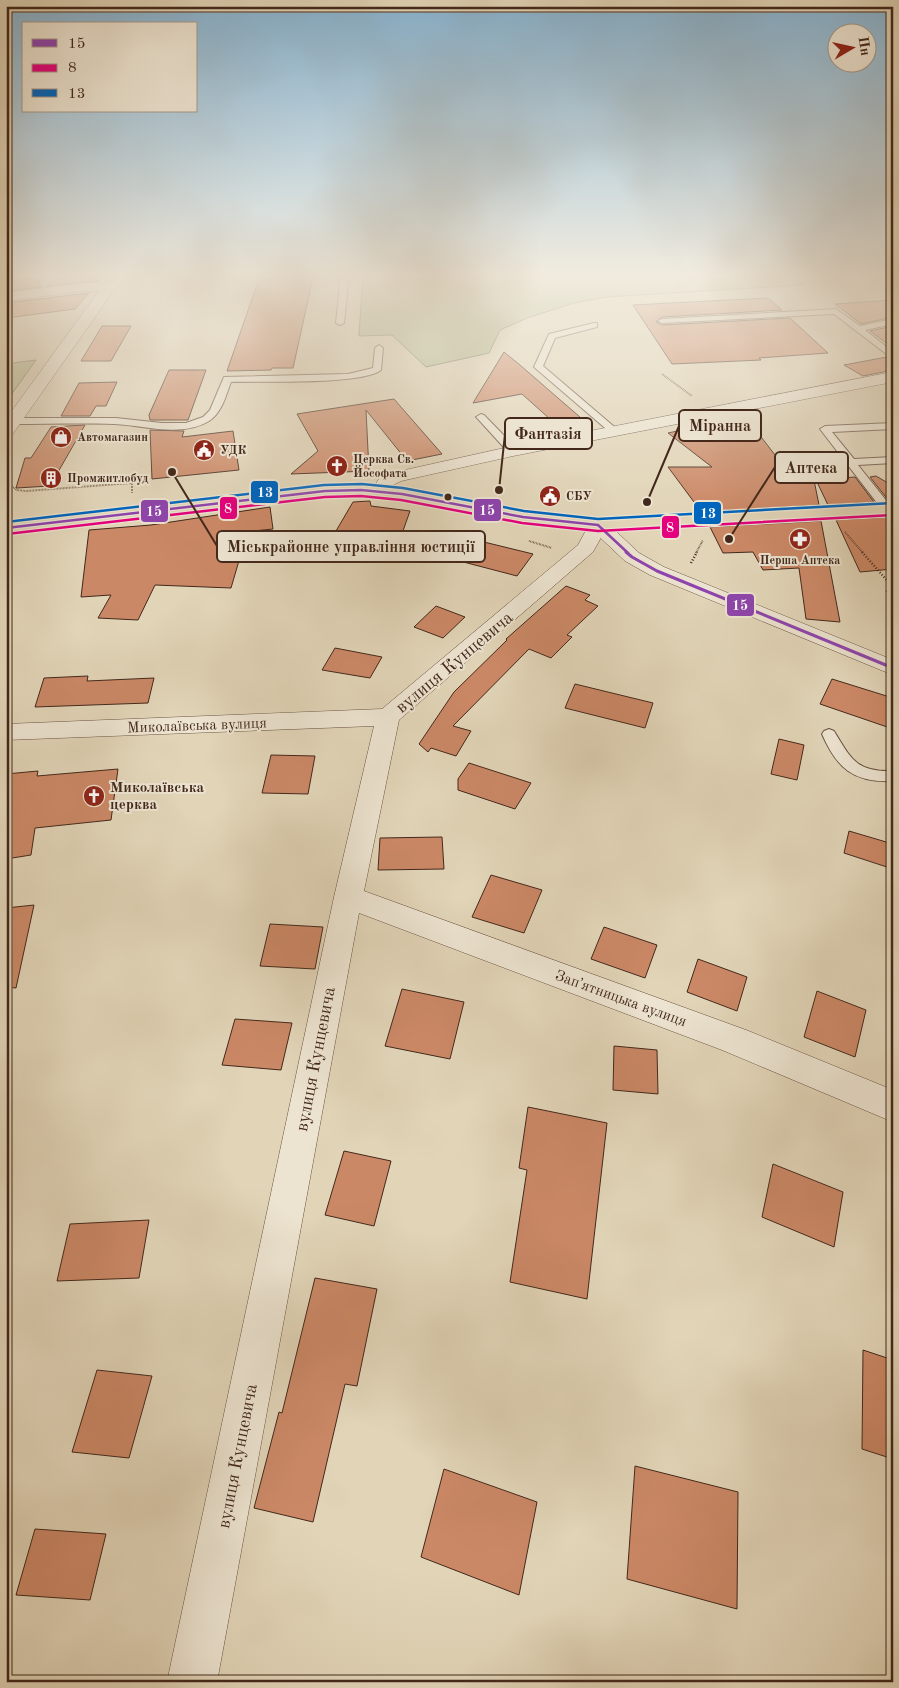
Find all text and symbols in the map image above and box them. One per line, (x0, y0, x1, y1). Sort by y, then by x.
legend (22, 22, 198, 112)
north arrow (826, 22, 876, 72)
text: Пн (855, 35, 872, 57)
text: 15 (68, 37, 85, 52)
text: 8 (68, 61, 77, 76)
text: 13 (68, 87, 85, 102)
callout: Міранна (679, 410, 761, 441)
callout: Фантазія (505, 418, 592, 449)
text: Міранна (689, 419, 751, 435)
shop icon: Автомагазин (49, 425, 73, 449)
text: Фантазія (515, 427, 581, 443)
place label: Автомагазин (77, 432, 148, 444)
public building icon: УДК (192, 438, 216, 462)
place label: УДК (220, 445, 246, 457)
callout: Аптека (775, 452, 848, 483)
church icon: Церква Св. Йософата (325, 454, 349, 478)
place label: Церква Св. Йософата (353, 454, 414, 480)
text: Аптека (785, 461, 837, 477)
building icon: Промжитлобуд (39, 466, 63, 490)
place label: Промжитлобуд (67, 473, 149, 485)
line badge: 13 (250, 480, 279, 504)
public building icon: СБУ (538, 484, 562, 508)
text: 13 (257, 486, 273, 500)
place label: СБУ (566, 491, 592, 503)
unlabelled marker (443, 492, 453, 502)
line badge: 8 (219, 496, 238, 520)
line badge: 15 (473, 498, 502, 522)
line badge: 15 (140, 499, 169, 523)
line badge: 13 (693, 501, 722, 525)
text: 8 (224, 502, 232, 516)
text: 15 (479, 504, 495, 518)
text: 15 (146, 505, 162, 519)
text: 13 (700, 507, 716, 521)
line badge: 8 (661, 515, 680, 539)
text: 8 (666, 521, 674, 535)
pharmacy icon: Перша Аптека (788, 527, 812, 551)
callout: Міськрайонне управління юстиції (217, 531, 485, 562)
text: Міськрайонне управління юстиції (227, 540, 475, 556)
place label: Перша Аптека (760, 555, 840, 567)
line badge: 15 (726, 593, 755, 617)
text: 15 (732, 599, 748, 613)
street label: вулиця Кунцевича (393, 609, 517, 717)
street label: Миколаївська вулиця (127, 717, 267, 736)
place label: Миколаївська церква (110, 781, 205, 813)
church icon: Миколаївська церква (82, 784, 106, 808)
street label: Запʼятницька вулиця (553, 969, 688, 1030)
street label: вулиця Кунцевича (293, 985, 339, 1133)
street label: вулиця Кунцевича (215, 1382, 261, 1530)

